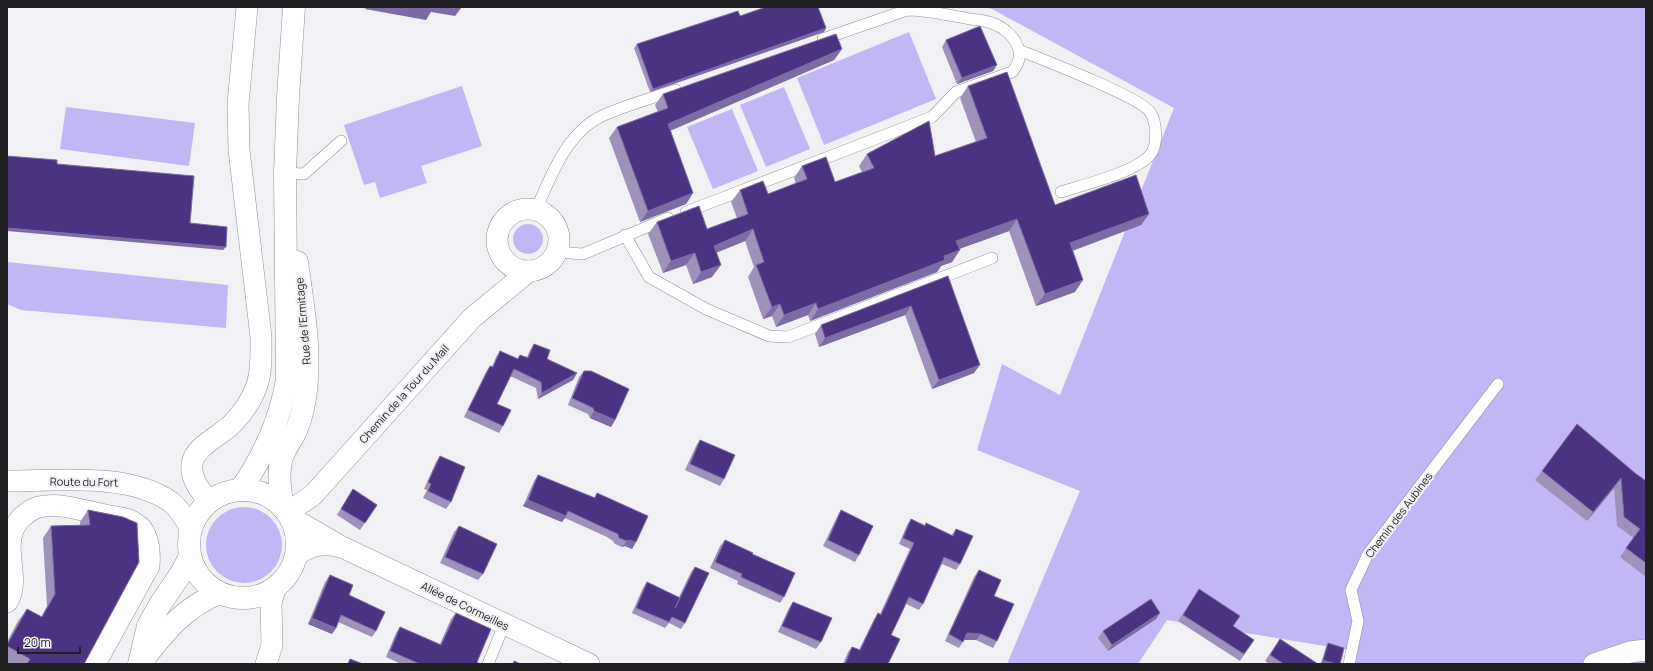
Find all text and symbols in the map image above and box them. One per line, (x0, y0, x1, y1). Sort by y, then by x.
street label: Rue de l'Ermitage (291, 276, 314, 365)
street label: Chemin de la Tour du Mail (355, 341, 452, 446)
street label: Chemin des Aubines (1361, 469, 1436, 561)
street label: Route du Fort (50, 473, 118, 490)
street label: Allée de Cormeilles (419, 578, 512, 633)
scale bar (18, 629, 80, 655)
text: 20 m (24, 634, 51, 651)

